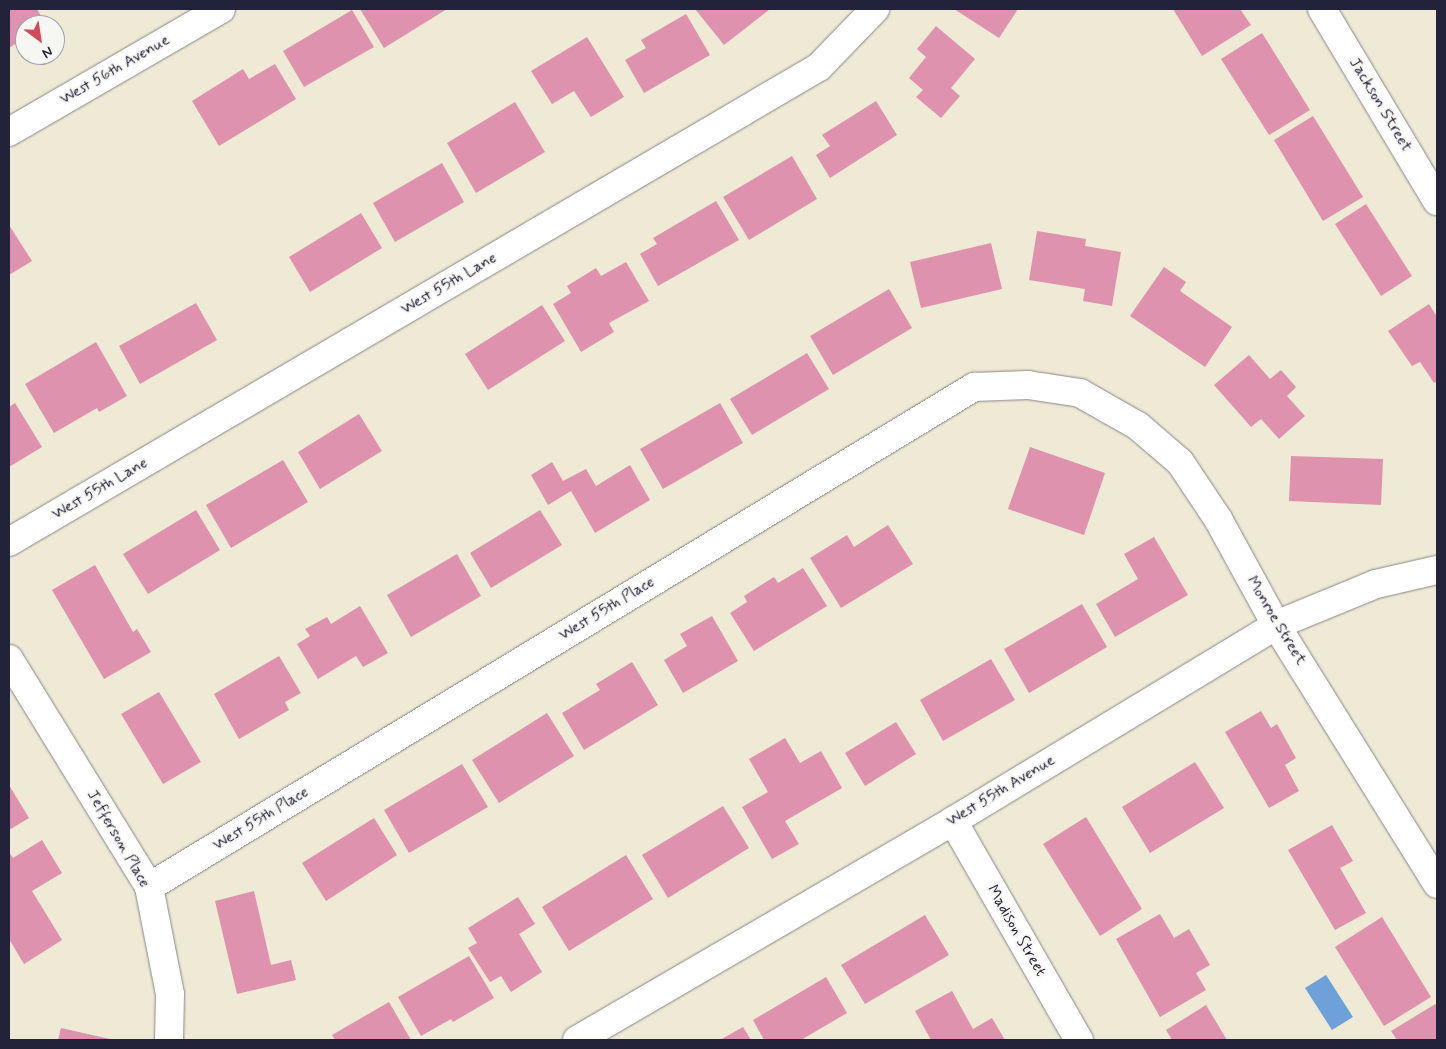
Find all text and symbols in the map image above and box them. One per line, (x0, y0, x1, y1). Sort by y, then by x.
north arrow (15, 15, 65, 65)
street label: West 56th Avenue (57, 31, 173, 109)
text: N (39, 42, 56, 62)
street label: Jackson Street (1345, 55, 1415, 155)
street label: West 55th Lane (398, 249, 500, 319)
street label: West 55th Lane (49, 454, 151, 524)
street label: West 55th Place (556, 573, 658, 645)
street label: Monroe Street (1242, 573, 1310, 669)
street label: West 55th Avenue (943, 751, 1059, 831)
street label: West 55th Place (210, 783, 312, 855)
street label: Jefferson Place (82, 787, 154, 891)
street label: Madison Street (982, 881, 1050, 981)

